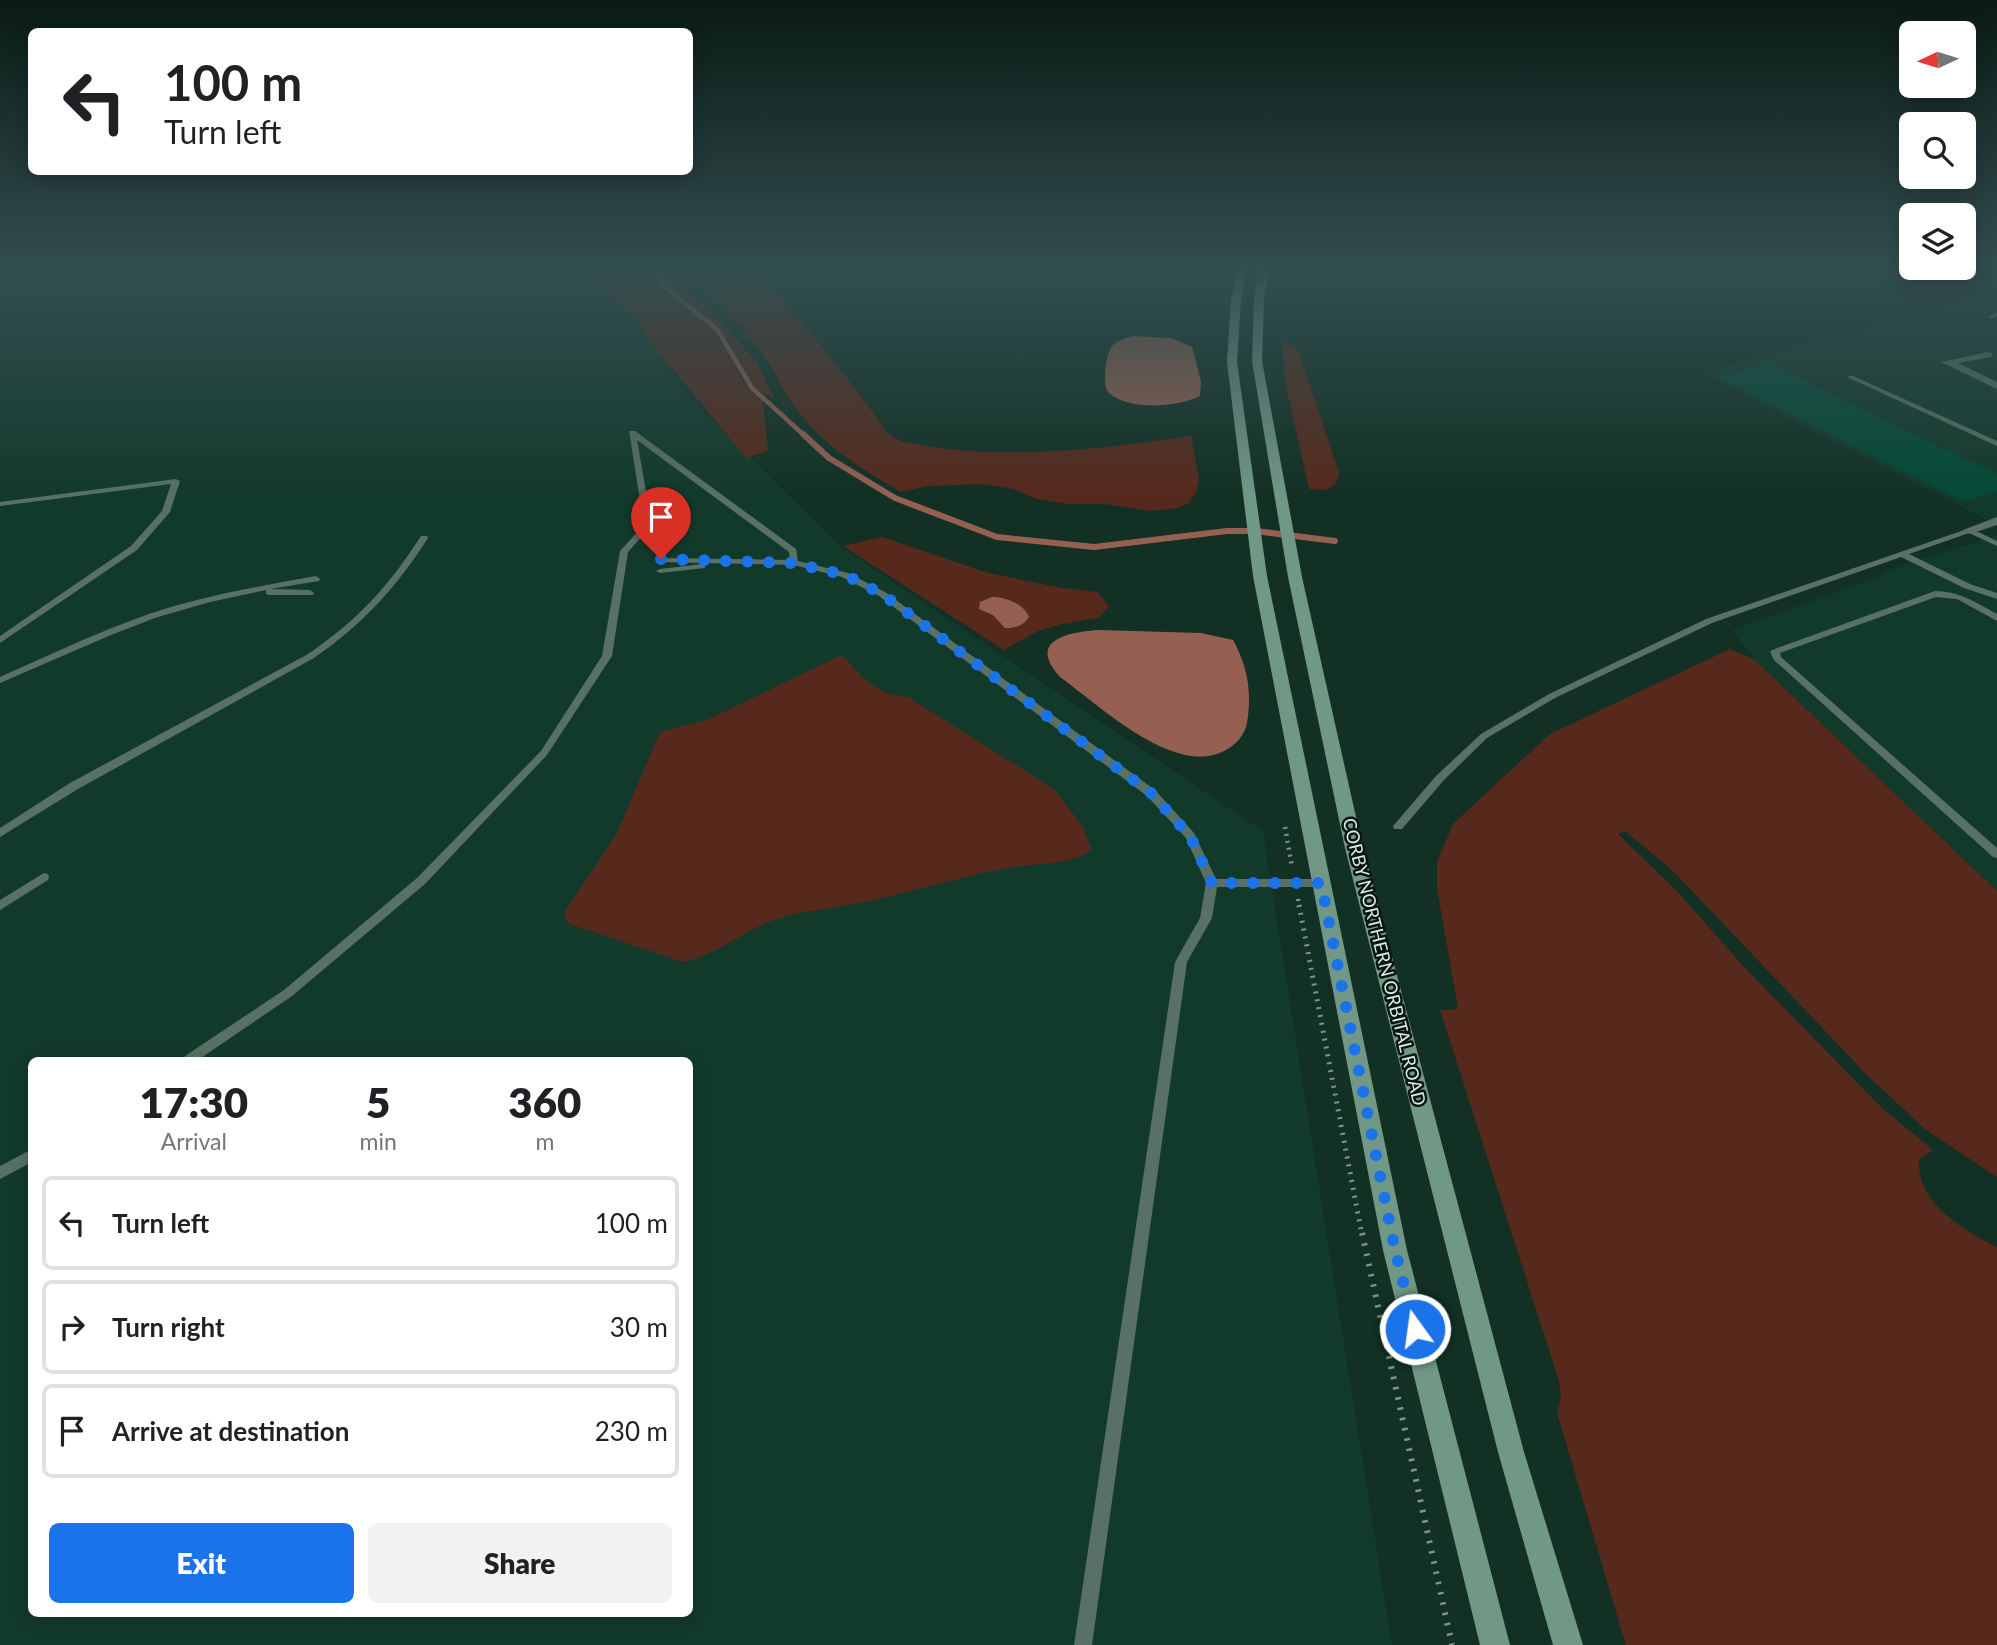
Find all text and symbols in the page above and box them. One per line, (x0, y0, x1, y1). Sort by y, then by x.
north arrow (1899, 21, 1976, 98)
map controls (1899, 21, 1976, 280)
text: 100 m (164, 53, 302, 111)
icon: left (49, 56, 140, 147)
text: Turn left (164, 112, 281, 151)
button: search (1899, 112, 1976, 189)
button: layers (1899, 203, 1976, 280)
pin (631, 487, 691, 559)
icon: arrive (642, 498, 680, 536)
street label: CORBY NORTHERN ORBITAL ROAD (1339, 816, 1431, 1108)
text: 17:30 (140, 1077, 248, 1127)
text: 5 (366, 1077, 390, 1127)
text: 360 (508, 1077, 581, 1127)
text: Arrival (161, 1127, 227, 1155)
text: min (360, 1127, 397, 1155)
text: m (535, 1127, 554, 1155)
icon: left (53, 1204, 91, 1242)
text: Turn left (112, 1207, 209, 1239)
text: 100 m (595, 1207, 668, 1239)
position arrow (1378, 1292, 1452, 1366)
icon: right (53, 1308, 91, 1346)
text: Turn right (112, 1311, 225, 1343)
text: 30 m (610, 1311, 668, 1343)
icon: arrive (53, 1412, 91, 1450)
text: Arrive at destination (112, 1415, 349, 1447)
text: 230 m (595, 1415, 668, 1447)
button: Exit (49, 1523, 354, 1603)
button: Share (368, 1523, 672, 1603)

